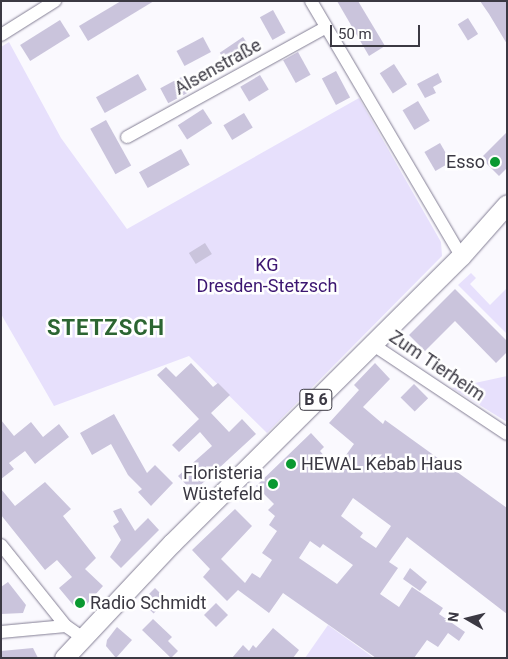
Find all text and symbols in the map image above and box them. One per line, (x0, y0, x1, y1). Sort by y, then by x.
scale bar (333, 15, 423, 47)
text: 50 m (338, 25, 372, 43)
street label: Alsenstraße (171, 34, 265, 100)
place label: Esso (446, 151, 485, 173)
marker: Esso (489, 156, 501, 168)
park label: KG Dresden-Stetzsch (197, 255, 337, 298)
district label: STETZSCH (46, 315, 166, 341)
street label: Zum Tierheim (385, 326, 489, 406)
road number: B 6 (298, 386, 334, 414)
place label: HEWAL Kebab Haus (301, 453, 462, 475)
marker: HEWAL Kebab Haus (285, 458, 297, 470)
place label: Floristeria Wüstefeld (182, 463, 263, 506)
marker: Floristeria Wüstefeld (267, 478, 279, 490)
place label: Radio Schmidt (90, 592, 206, 614)
north arrow (443, 594, 493, 644)
marker: Radio Schmidt (74, 597, 86, 609)
text: N (445, 611, 462, 623)

